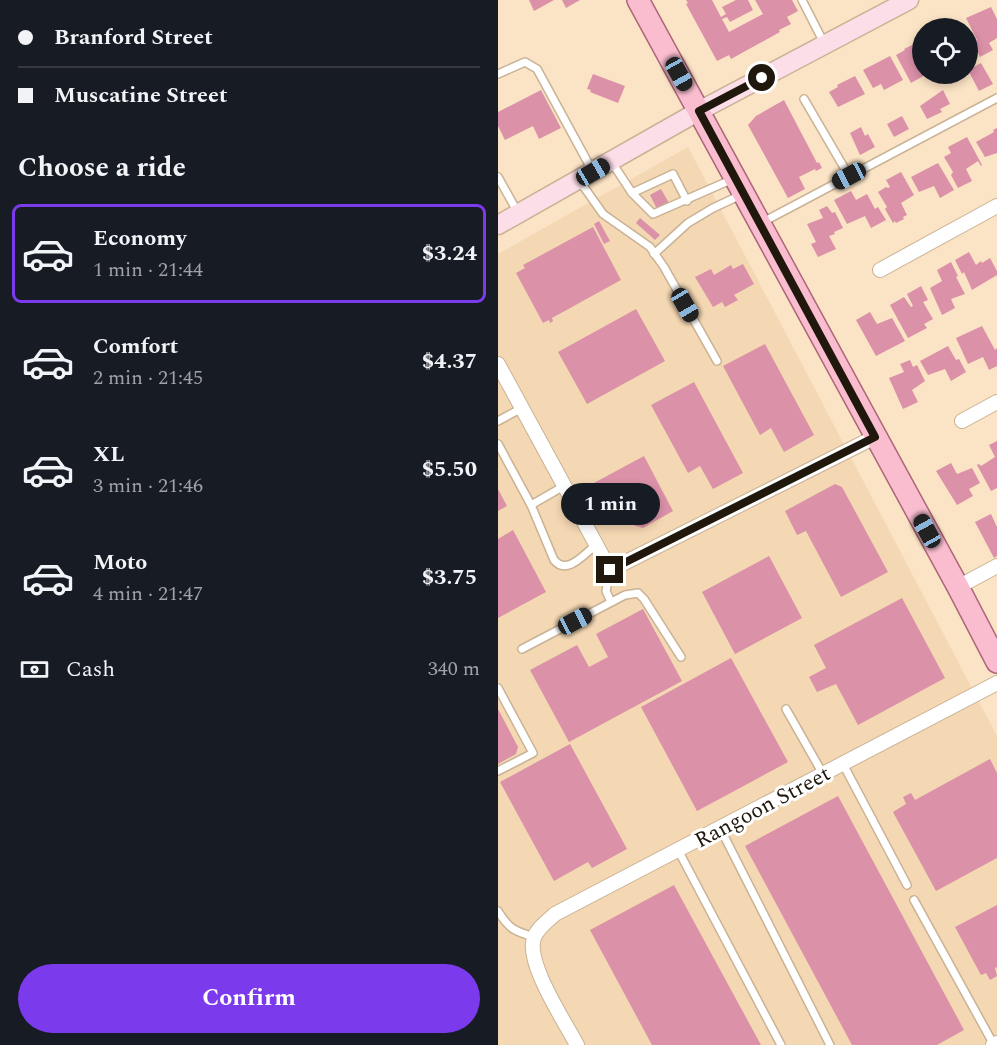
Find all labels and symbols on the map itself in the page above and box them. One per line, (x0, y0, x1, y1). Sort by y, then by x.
car (662, 54, 696, 94)
route start (748, 64, 775, 91)
car (573, 155, 613, 189)
car (829, 160, 869, 192)
car (668, 285, 702, 325)
callout: 1 min (561, 483, 660, 525)
car (910, 511, 944, 551)
route end (596, 556, 623, 583)
car (555, 605, 595, 637)
street label: Rangoon Street (689, 757, 837, 857)

